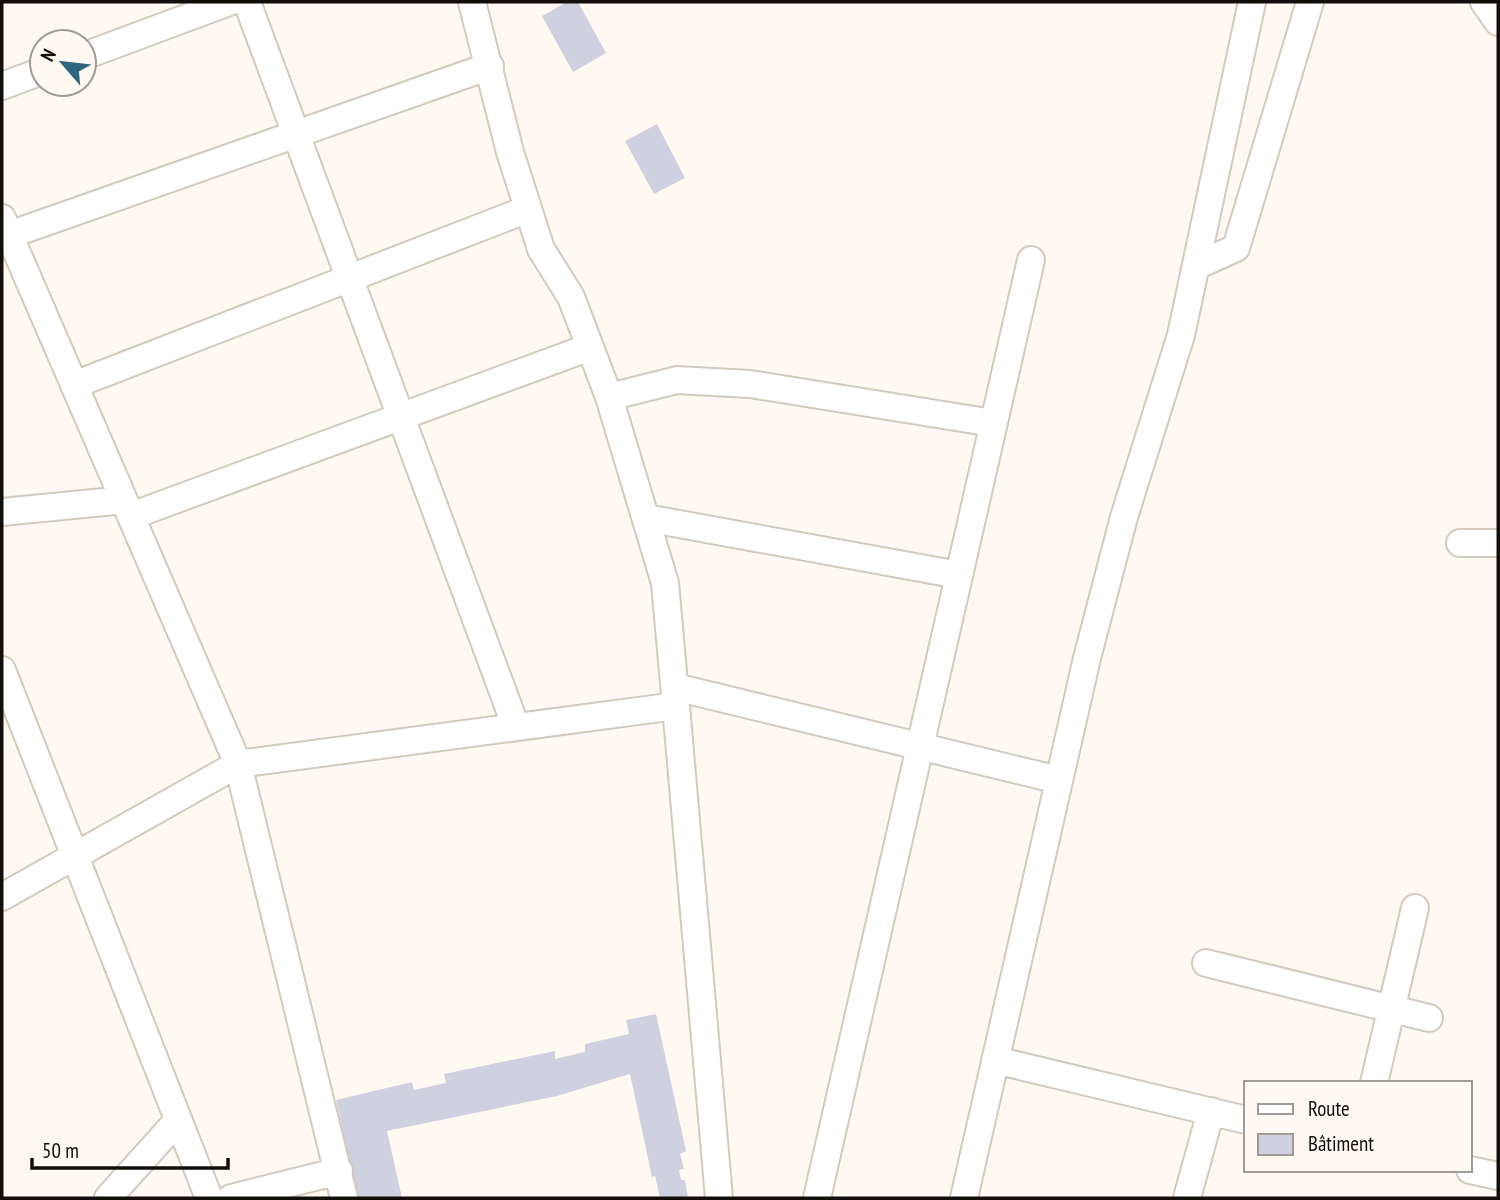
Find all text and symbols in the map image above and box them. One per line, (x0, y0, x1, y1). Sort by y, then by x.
north arrow (28, 28, 98, 98)
text: N (35, 45, 61, 65)
legend (1244, 1081, 1472, 1172)
text: Route (1308, 1095, 1350, 1122)
scale bar (32, 1126, 228, 1170)
text: Bâtiment (1308, 1130, 1374, 1157)
text: 50 m (42, 1137, 79, 1164)

